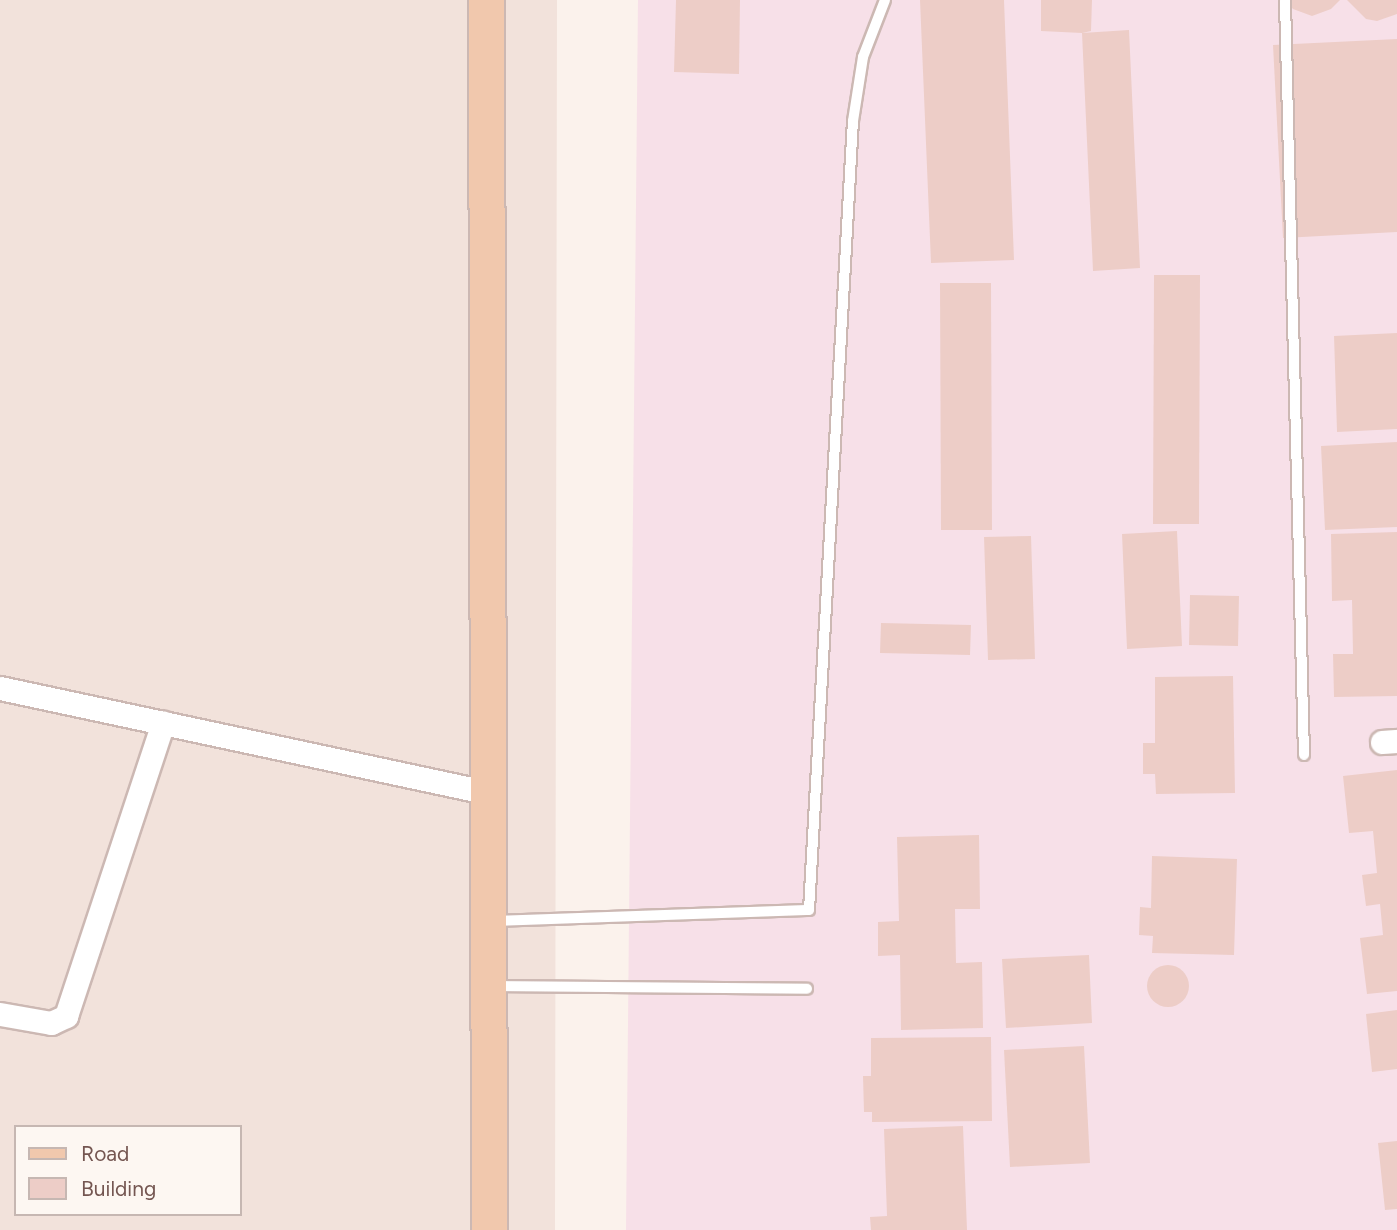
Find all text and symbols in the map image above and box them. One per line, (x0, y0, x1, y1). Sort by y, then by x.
legend (14, 1125, 242, 1216)
text: Road (81, 1141, 129, 1166)
text: Building (81, 1176, 156, 1201)

